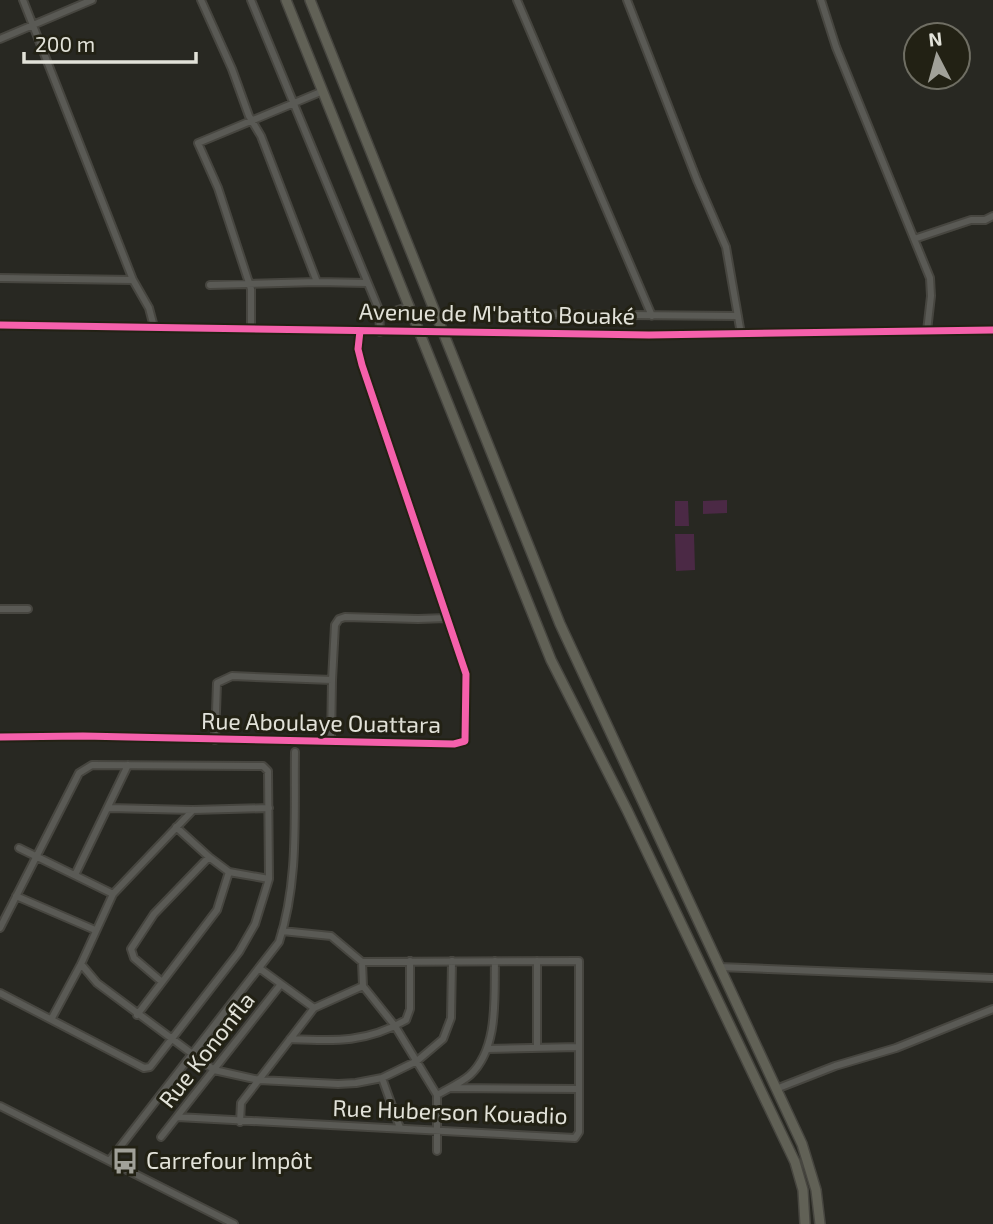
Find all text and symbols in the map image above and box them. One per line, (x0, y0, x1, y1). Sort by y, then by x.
scale bar (24, 21, 196, 65)
north arrow (902, 21, 972, 91)
text: N (927, 26, 943, 51)
text: 200 m (35, 31, 95, 56)
street label: Avenue de M'batto Bouaké (359, 297, 635, 329)
street label: Rue Aboulaye Ouattara (201, 706, 441, 738)
street label: Rue Kononfla (152, 986, 260, 1113)
street label: Rue Huberson Kouadio (332, 1093, 568, 1129)
bus stop icon: Carrefour Impôt (110, 1146, 140, 1176)
place label: Carrefour Impôt (146, 1146, 312, 1174)

